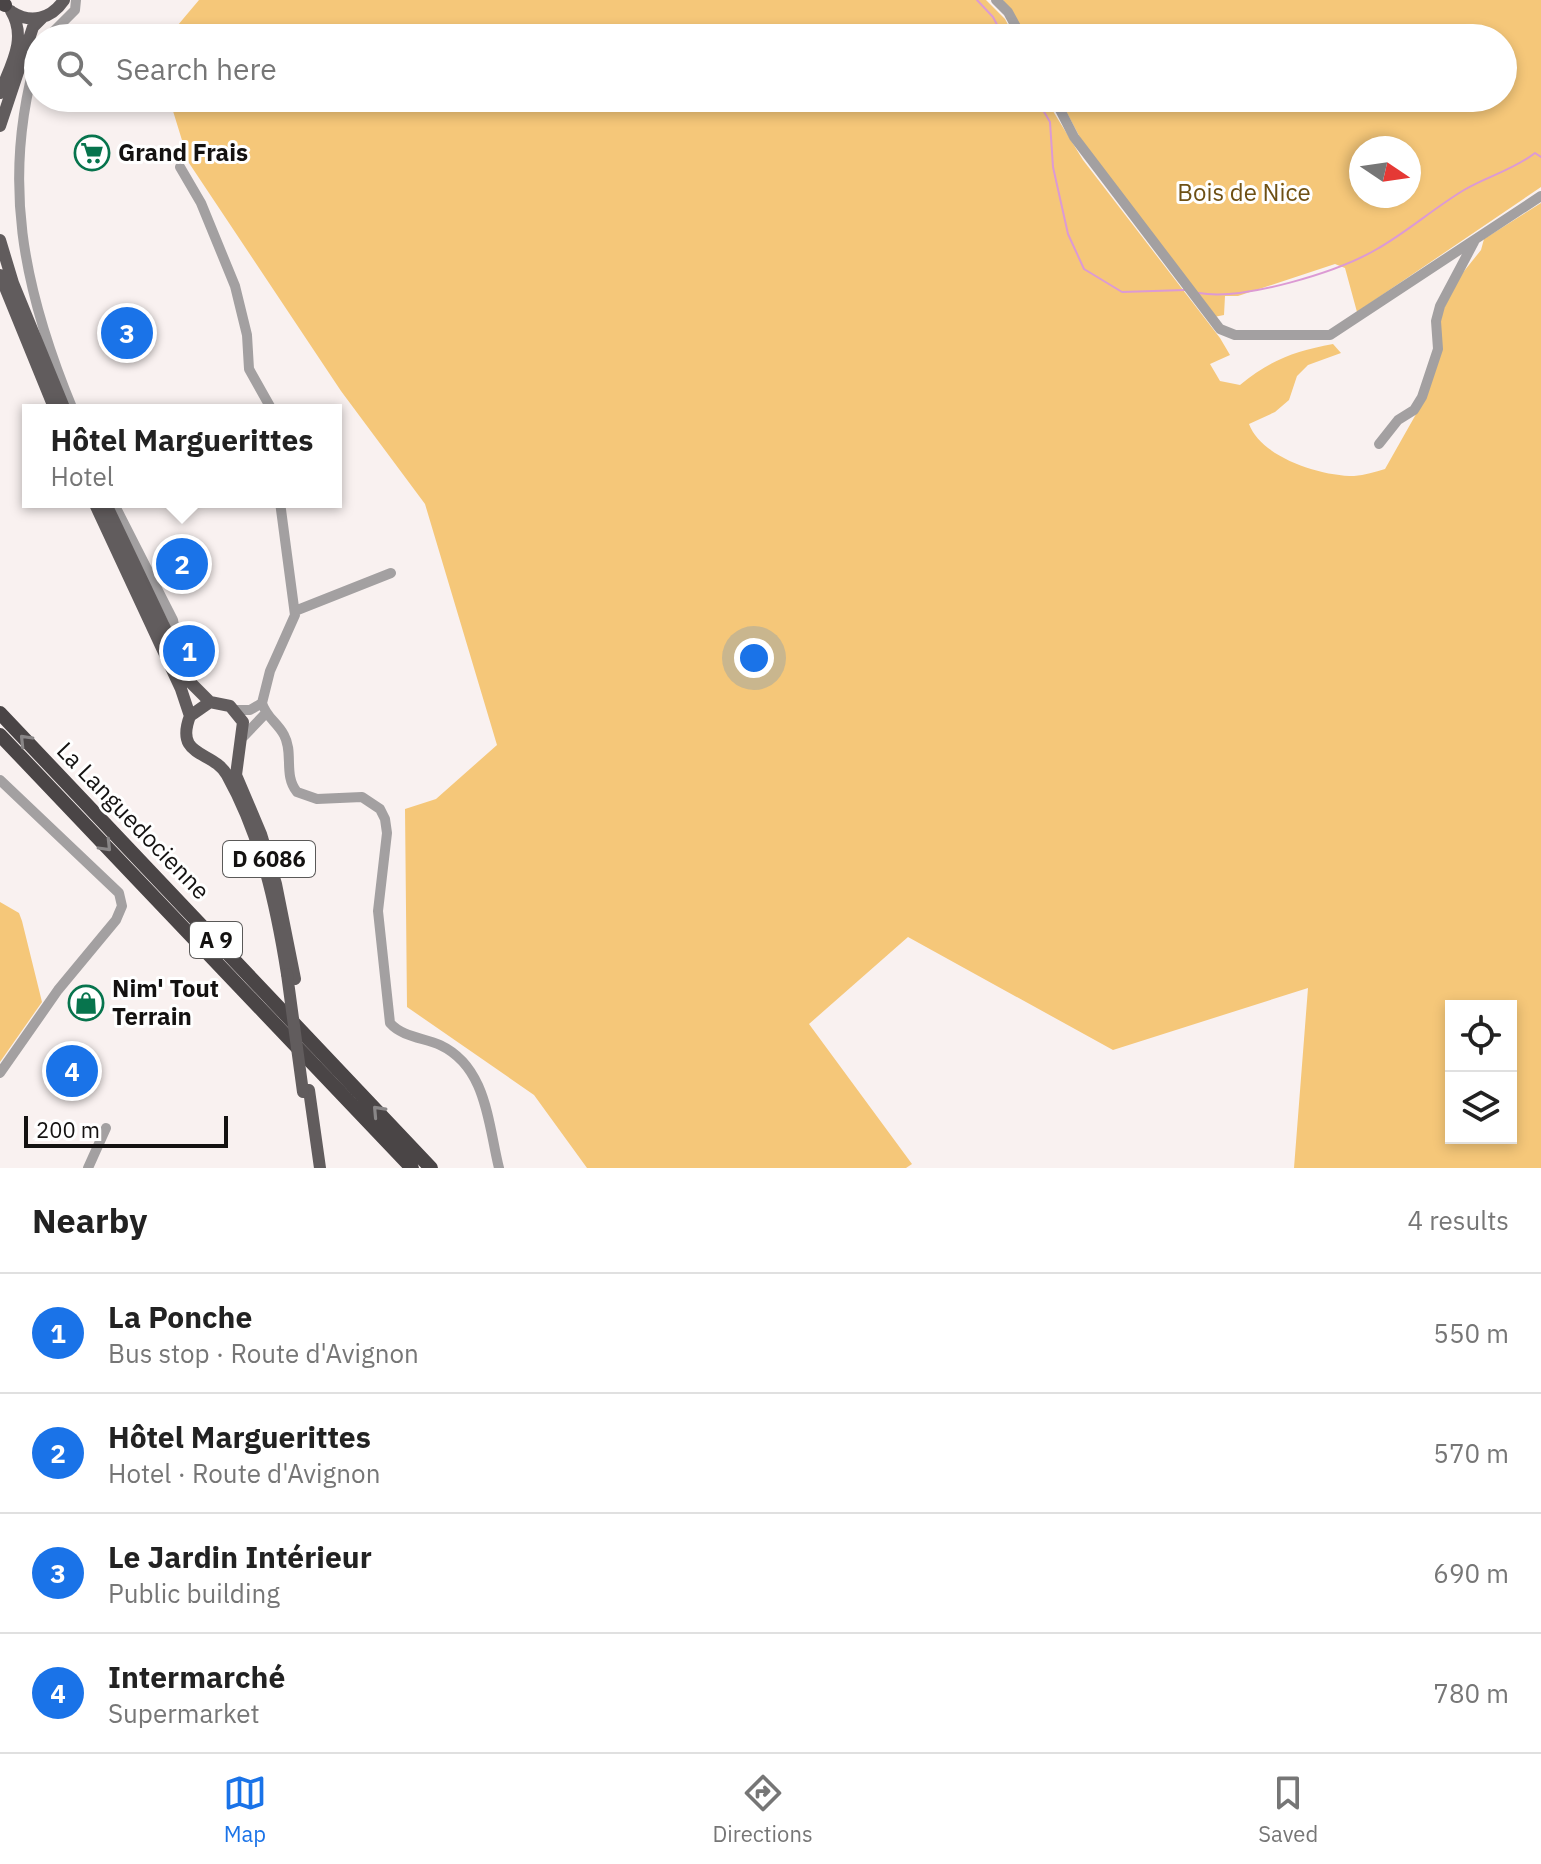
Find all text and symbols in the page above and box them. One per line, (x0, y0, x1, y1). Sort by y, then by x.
search box (24, 24, 1517, 112)
icon: search (52, 46, 96, 90)
text: Search here (116, 49, 277, 88)
supermarket icon: Grand Frais (73, 134, 111, 172)
place label: Grand Frais (118, 136, 248, 168)
north arrow (1349, 136, 1421, 208)
park label: Bois de Nice (1177, 176, 1311, 208)
pin: 3 (101, 303, 153, 363)
popup (22, 404, 342, 508)
text: Hôtel Marguerittes (51, 420, 313, 459)
text: Hotel (51, 459, 114, 493)
pin: 2 (156, 534, 208, 594)
pin: 1 (163, 621, 215, 681)
your location (734, 638, 774, 678)
one-way arrow (20, 735, 35, 749)
street label: La Languedocienne (50, 735, 217, 906)
one-way arrow (97, 837, 111, 851)
road number: D 6086 (223, 841, 315, 877)
road number: A 9 (190, 922, 242, 958)
place label: Nim' Tout Terrain (112, 972, 219, 1032)
shop icon: Nim' Tout Terrain (67, 984, 105, 1022)
map controls (1445, 1000, 1517, 1144)
button: locate (1445, 1000, 1517, 1072)
pin: 4 (46, 1041, 98, 1101)
button: layers (1445, 1072, 1517, 1144)
one-way arrow (373, 1106, 387, 1120)
scale bar (24, 1112, 228, 1148)
text: 200 m (36, 1115, 100, 1144)
text: Nearby (32, 1198, 147, 1242)
text: 4 results (1407, 1203, 1509, 1237)
text: La Ponche (108, 1297, 252, 1336)
text: 1 (50, 1316, 66, 1350)
text: 550 m (1433, 1316, 1509, 1350)
text: Bus stop · Route d'Avignon (108, 1336, 419, 1370)
text: Hôtel Marguerittes (108, 1417, 371, 1456)
text: 2 (50, 1436, 66, 1470)
text: 570 m (1433, 1436, 1509, 1470)
text: Hotel · Route d'Avignon (108, 1456, 380, 1490)
text: Le Jardin Intérieur (108, 1537, 372, 1576)
text: 3 (50, 1556, 66, 1590)
text: 690 m (1433, 1556, 1509, 1590)
text: Public building (108, 1576, 280, 1610)
text: Intermarché (108, 1657, 285, 1696)
text: 4 (50, 1676, 66, 1710)
text: 780 m (1433, 1676, 1509, 1710)
text: Supermarket (108, 1696, 260, 1730)
tab: Map (223, 1771, 267, 1848)
tab: Directions (713, 1771, 813, 1848)
tab: Saved (1258, 1771, 1318, 1848)

